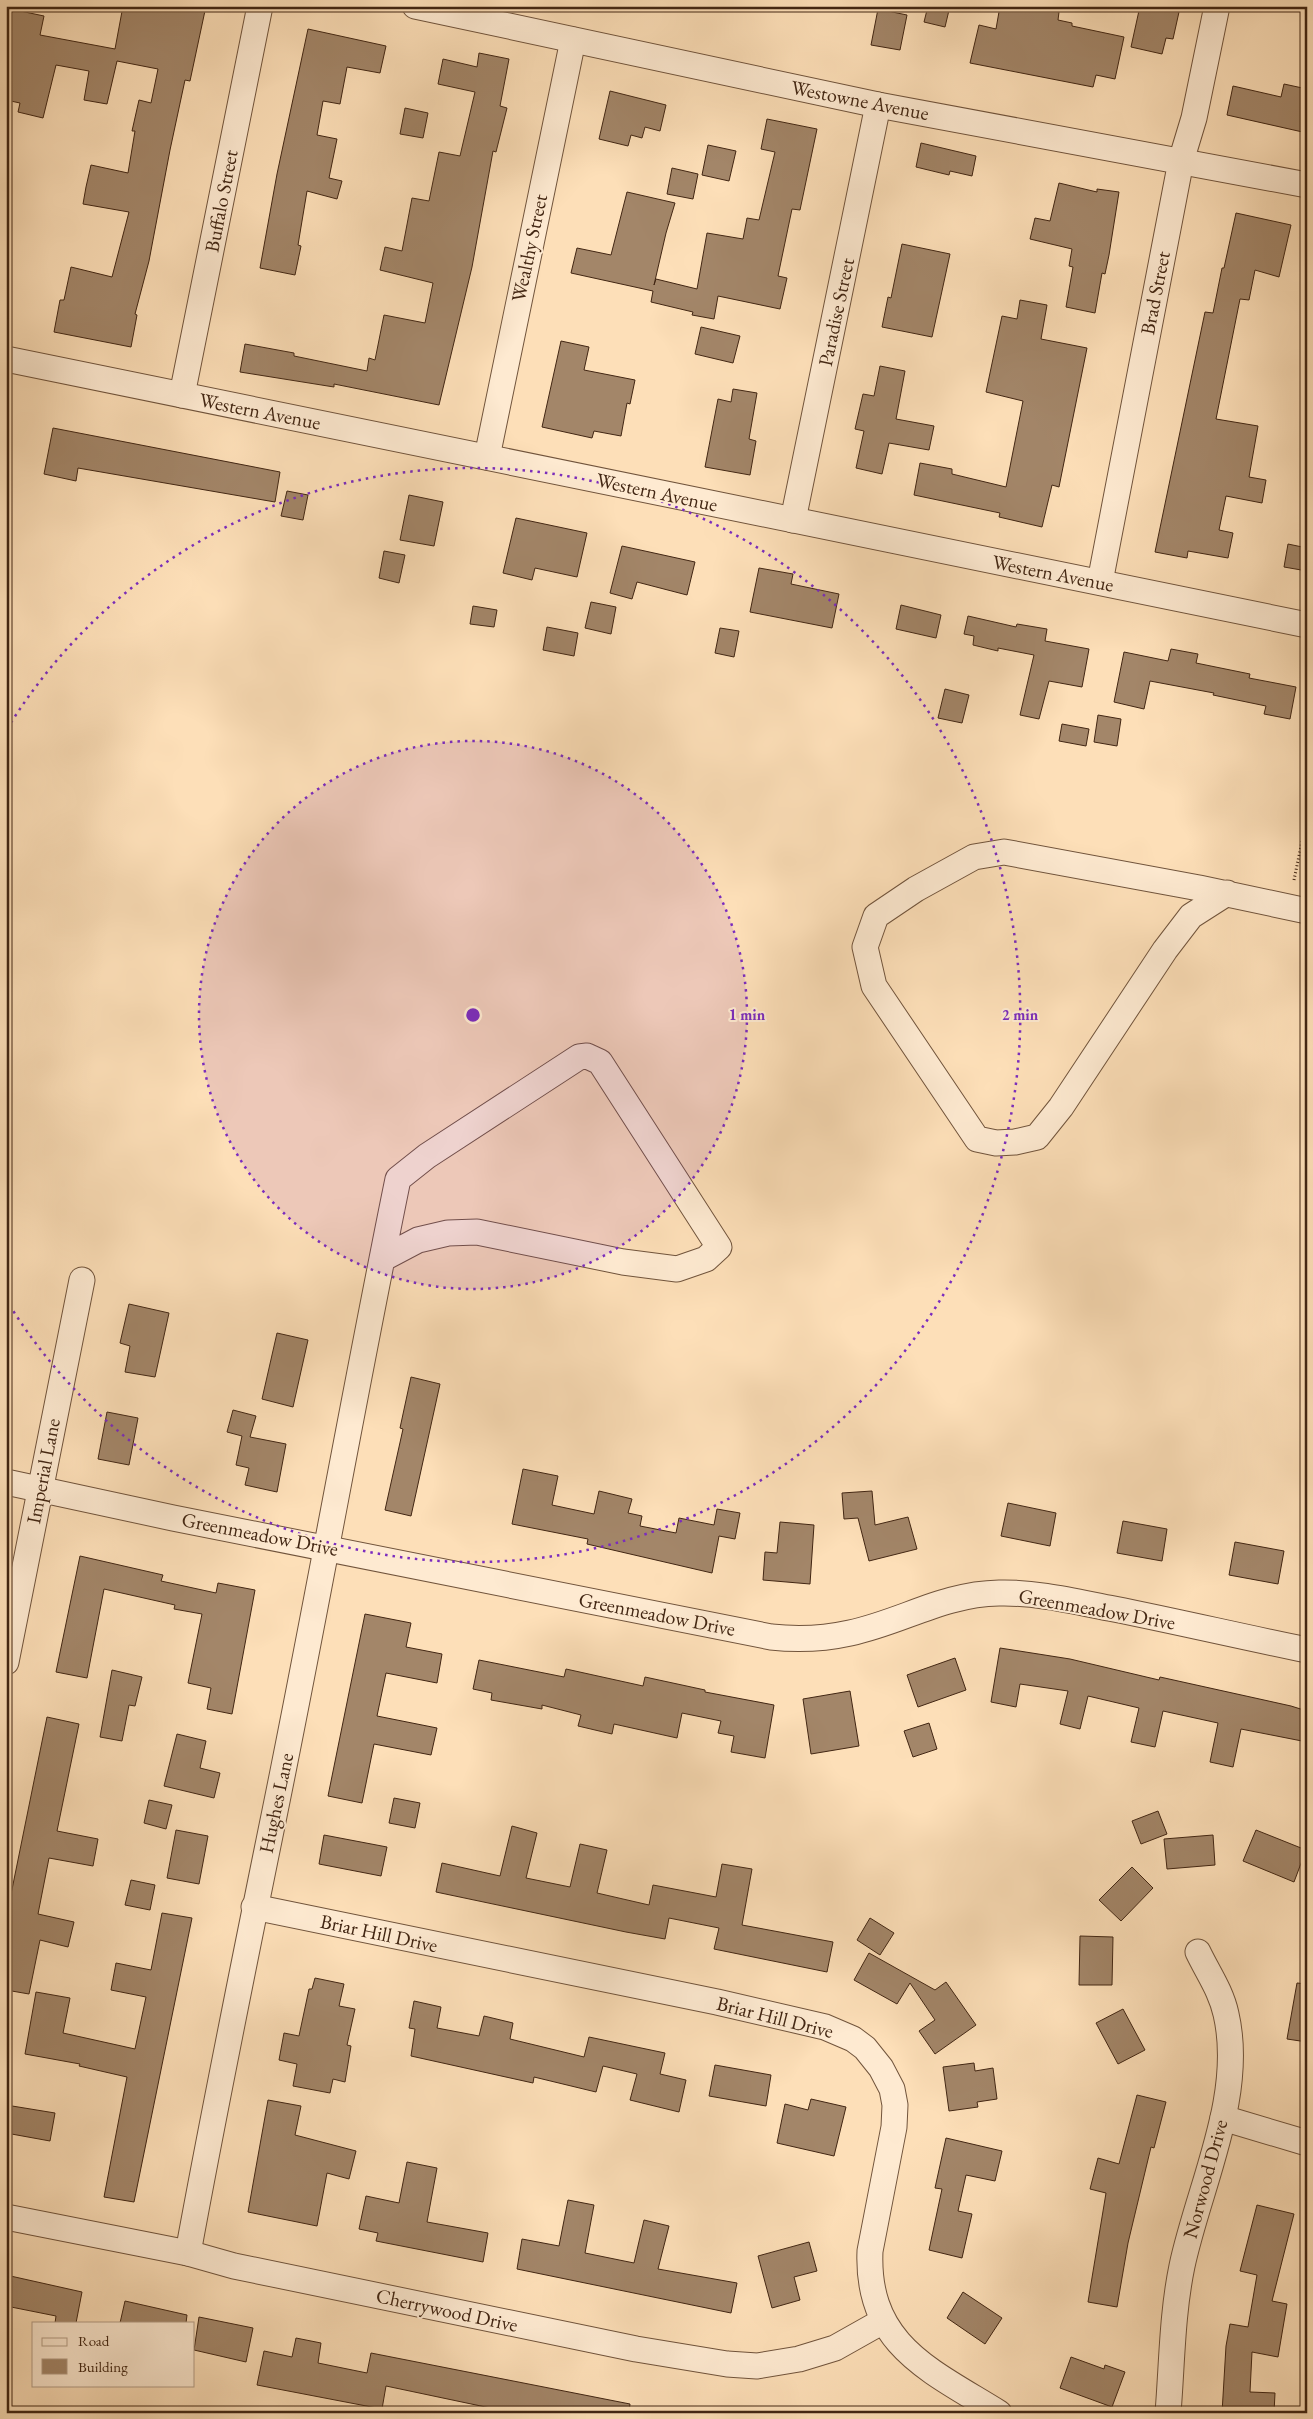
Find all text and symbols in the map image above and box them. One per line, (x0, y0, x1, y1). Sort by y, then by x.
street label: Westowne Avenue (789, 74, 931, 126)
street label: Buffalo Street (198, 147, 244, 254)
street label: Wealthy Street (505, 191, 553, 304)
street label: Brad Street (1134, 248, 1176, 337)
street label: Paradise Street (812, 255, 860, 368)
street label: Western Avenue (197, 386, 323, 436)
street label: Western Avenue (594, 466, 720, 518)
street label: Western Avenue (990, 548, 1116, 598)
text: 1 min (729, 1005, 766, 1024)
text: 2 min (1002, 1005, 1039, 1024)
centre of rings (464, 1006, 482, 1024)
street label: Imperial Lane (20, 1416, 66, 1526)
street label: Greenmeadow Drive (180, 1506, 341, 1562)
street label: Greenmeadow Drive (1017, 1582, 1178, 1636)
street label: Greenmeadow Drive (577, 1586, 738, 1642)
street label: Hughes Lane (253, 1750, 299, 1856)
street label: Briar Hill Drive (318, 1908, 440, 1958)
street label: Briar Hill Drive (714, 1990, 836, 2044)
street label: Norwood Drive (1177, 2116, 1233, 2241)
street label: Cherrywood Drive (374, 2282, 520, 2338)
legend (32, 2322, 195, 2386)
text: Road (78, 2331, 110, 2350)
text: Building (78, 2357, 128, 2376)

